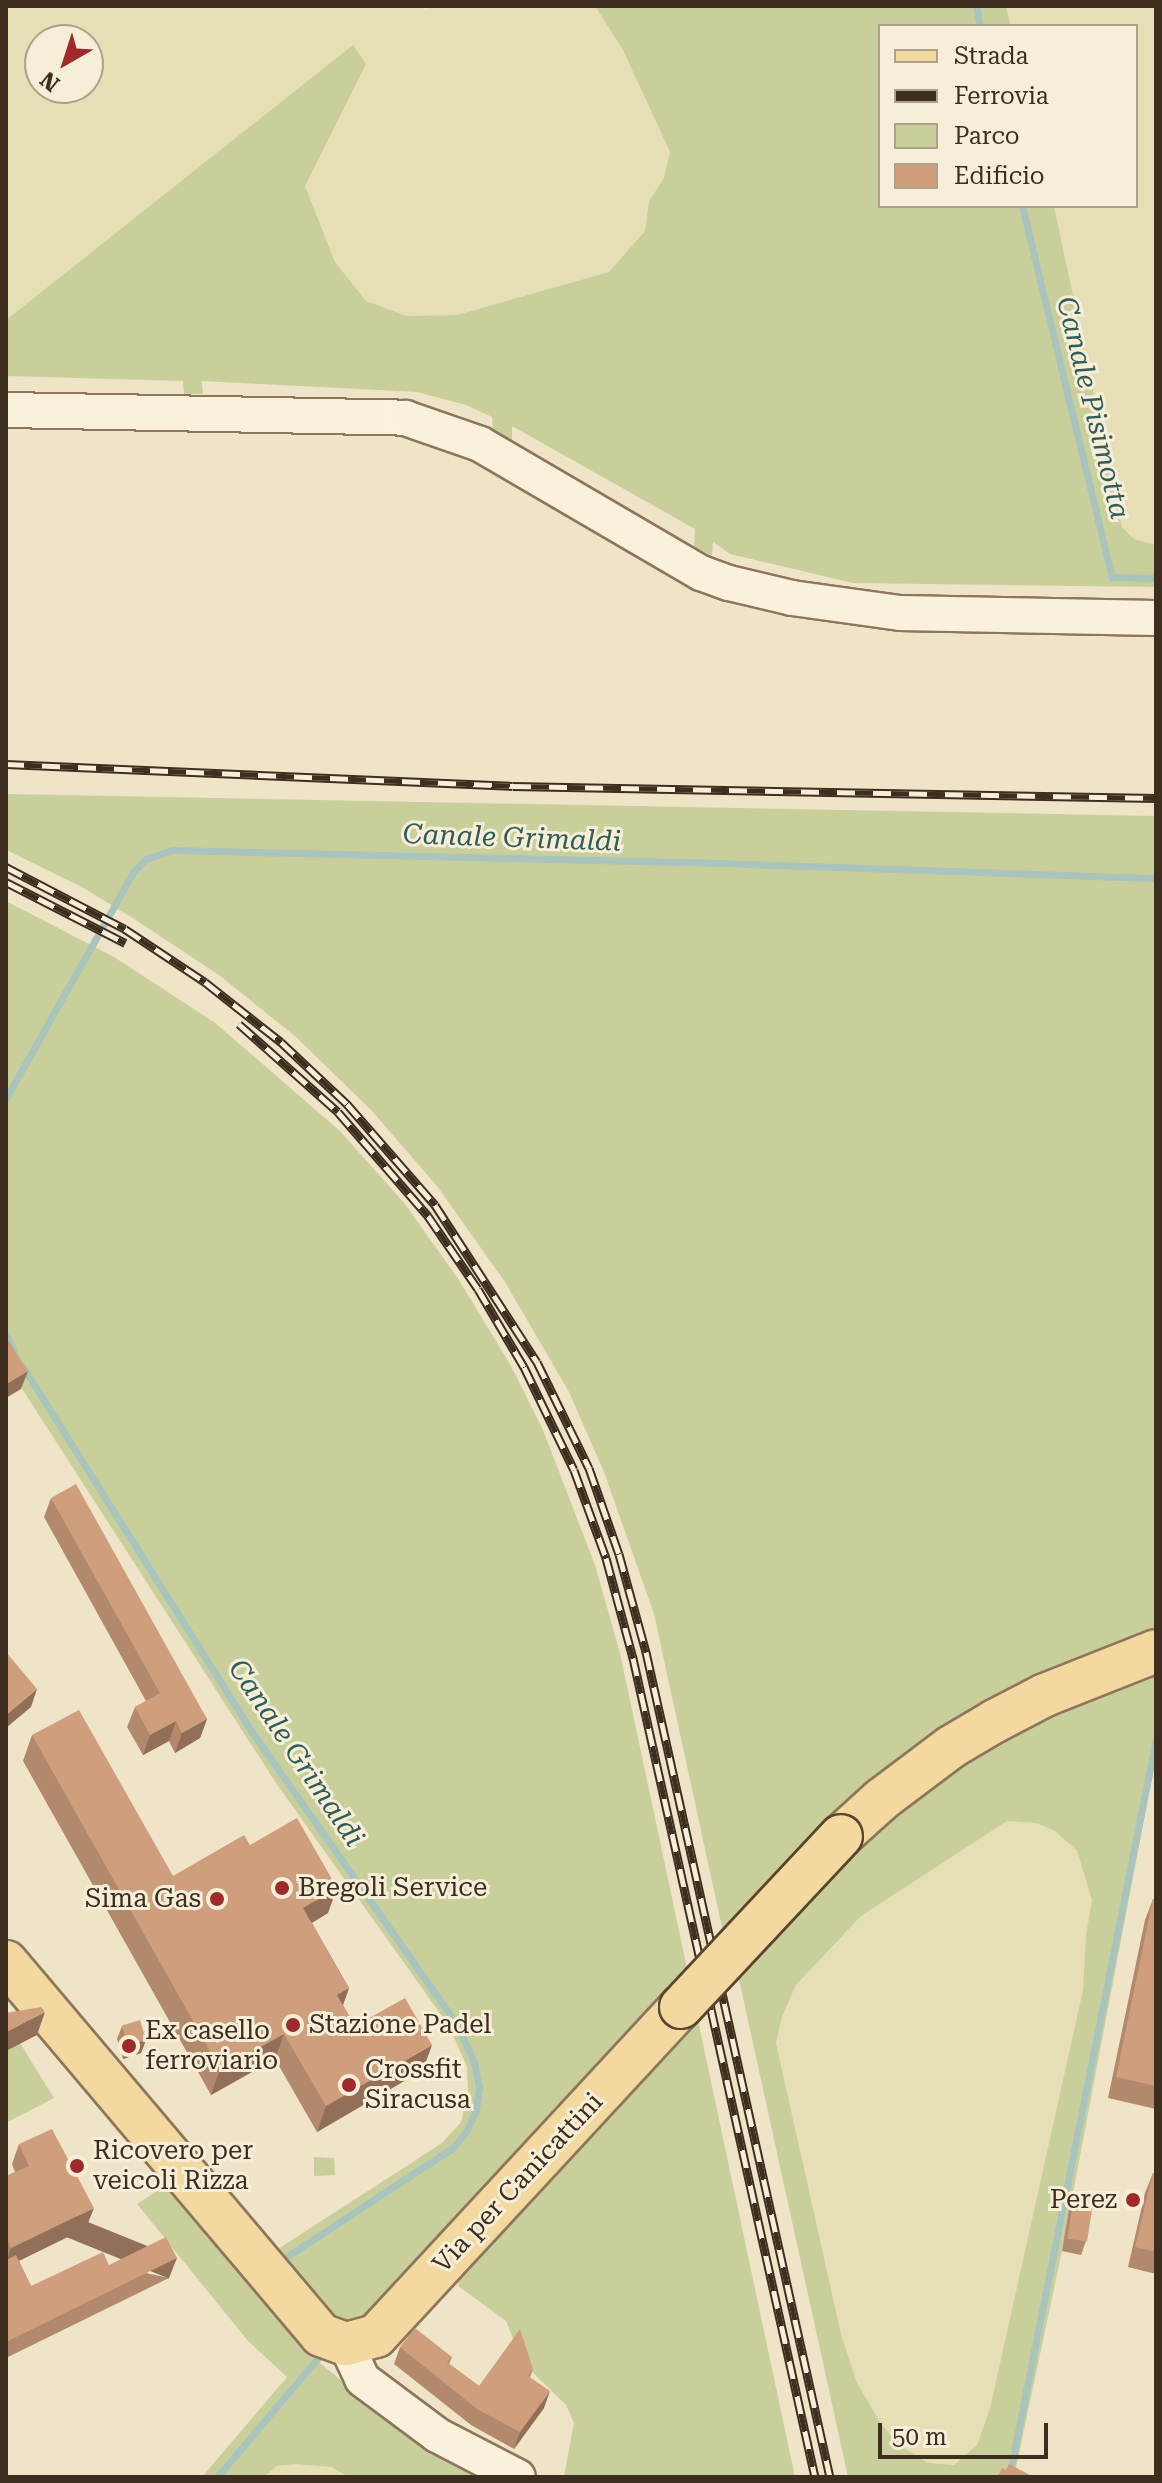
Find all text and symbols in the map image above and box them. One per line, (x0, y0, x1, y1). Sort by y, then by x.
north arrow (24, 24, 104, 104)
legend (878, 24, 1138, 208)
text: Strada (954, 42, 1029, 70)
text: N (35, 66, 64, 97)
text: Ferrovia (954, 82, 1049, 110)
text: Parco (954, 122, 1020, 150)
text: Edificio (954, 162, 1045, 190)
water label: Canale Pisimotta (1049, 293, 1137, 523)
water label: Canale Grimaldi (402, 817, 622, 859)
water label: Canale Grimaldi (221, 1653, 371, 1853)
place label: Bregoli Service (298, 1872, 487, 1904)
marker: Bregoli Service (273, 1879, 291, 1897)
place label: Sima Gas (85, 1883, 201, 1915)
marker: Sima Gas (208, 1890, 226, 1908)
place label: Stazione Padel (309, 2009, 491, 2041)
place label: Ex casello ferroviario (145, 2015, 278, 2076)
marker: Stazione Padel (284, 2016, 302, 2034)
marker: Ex casello ferroviario (120, 2037, 138, 2055)
place label: Crossfit Siracusa (365, 2054, 471, 2116)
marker: Crossfit Siracusa (340, 2076, 358, 2094)
street label: Via per Canicattini (427, 2086, 609, 2280)
place label: Ricovero per veicoli Rizza (93, 2135, 253, 2196)
marker: Ricovero per veicoli Rizza (68, 2157, 86, 2175)
place label: Perez (1050, 2184, 1117, 2216)
marker: Perez (1124, 2191, 1142, 2209)
scale bar (882, 2407, 1052, 2457)
text: 50 m (892, 2423, 947, 2451)

